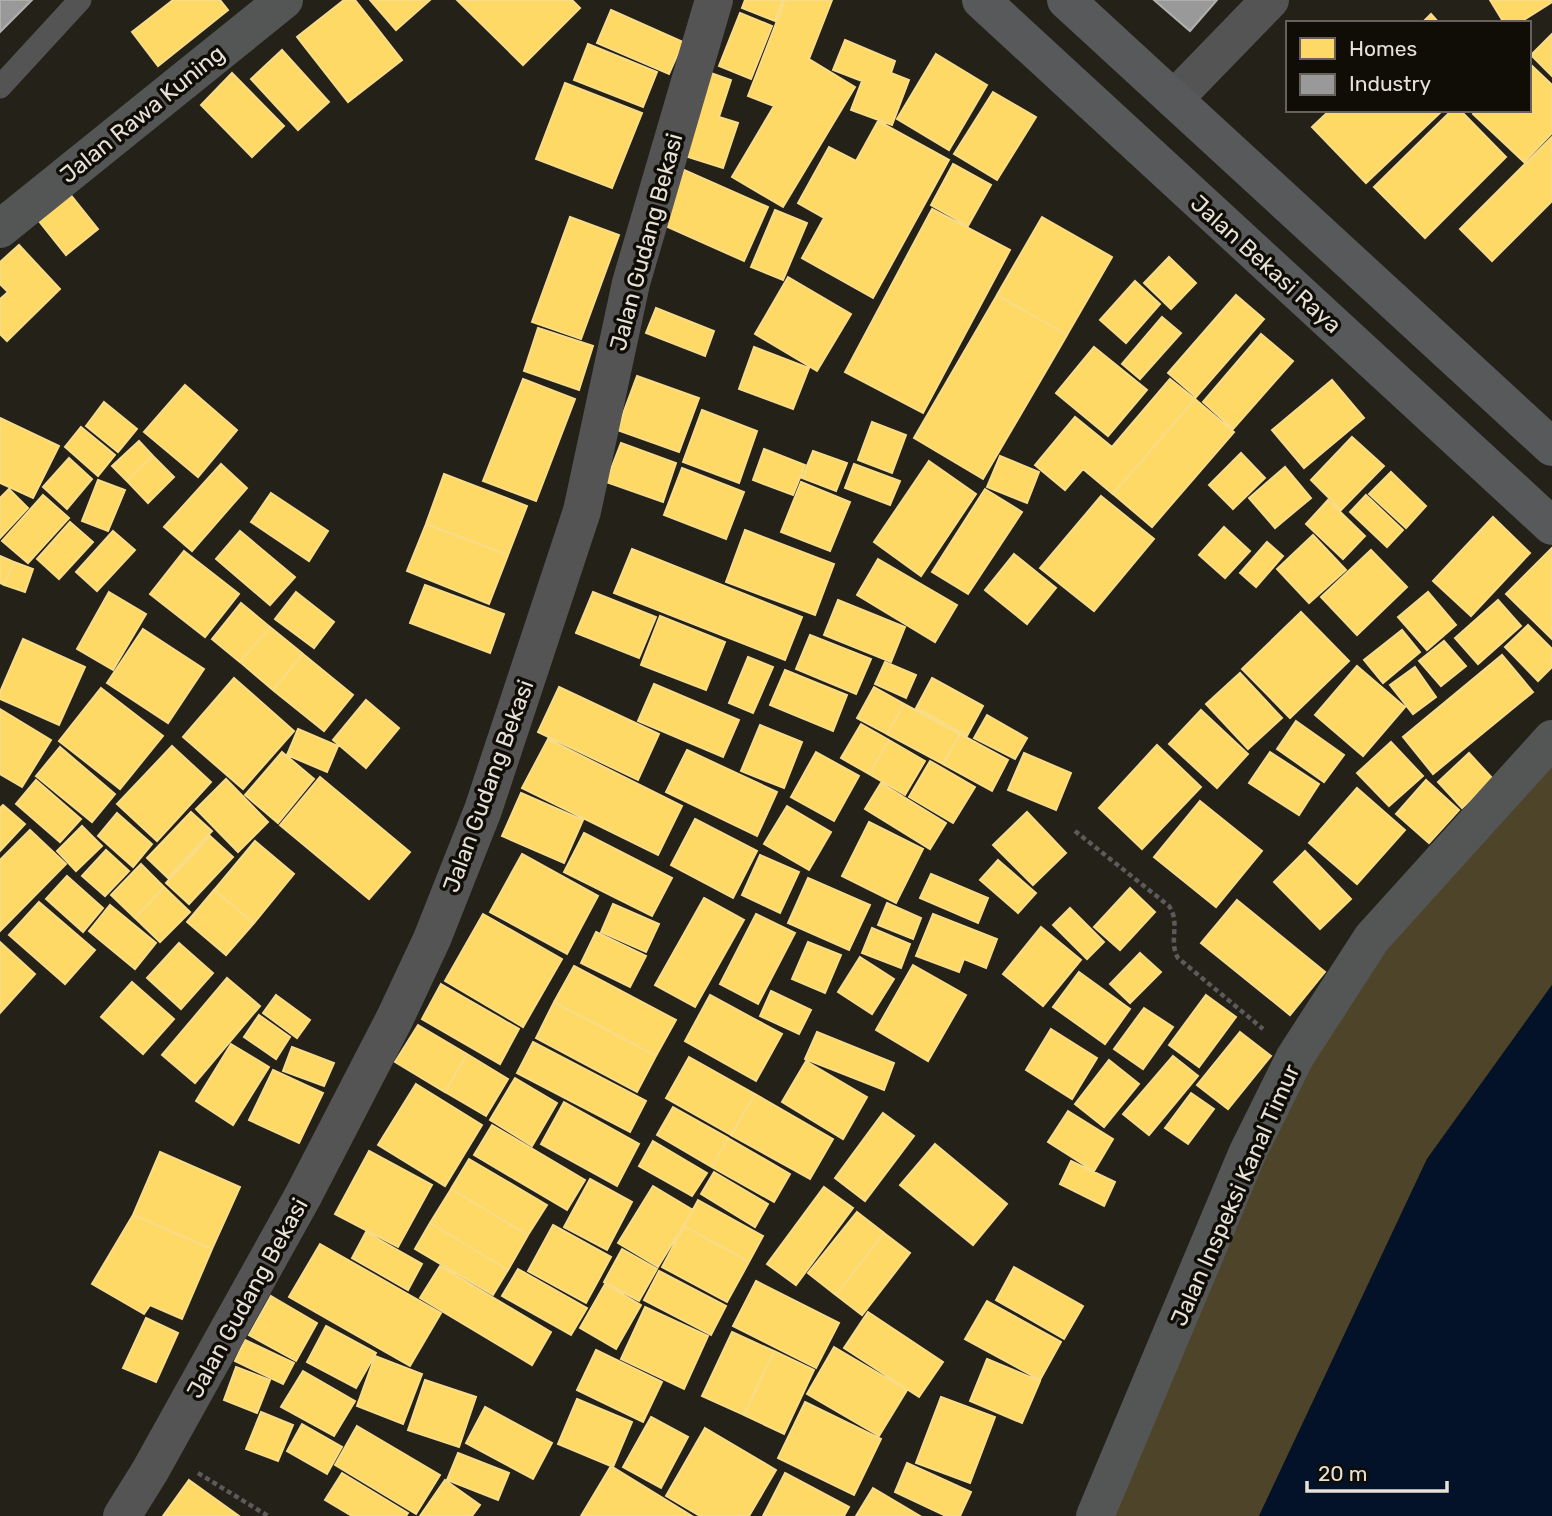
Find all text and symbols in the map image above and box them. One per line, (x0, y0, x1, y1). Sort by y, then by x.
legend (1286, 21, 1531, 112)
text: Homes (1349, 36, 1417, 61)
street label: Jalan Rawa Kuning (54, 39, 230, 189)
text: Industry (1349, 71, 1431, 96)
street label: Jalan Gudang Bekasi (603, 130, 689, 354)
street label: Jalan Bekasi Raya (1185, 189, 1347, 339)
street label: Jalan Gudang Bekasi (437, 676, 539, 896)
street label: Jalan Inspeksi Kanal Timur (1165, 1060, 1306, 1330)
street label: Jalan Gudang Bekasi (180, 1193, 314, 1403)
scale bar (1307, 1450, 1447, 1494)
text: 20 m (1318, 1461, 1367, 1486)

